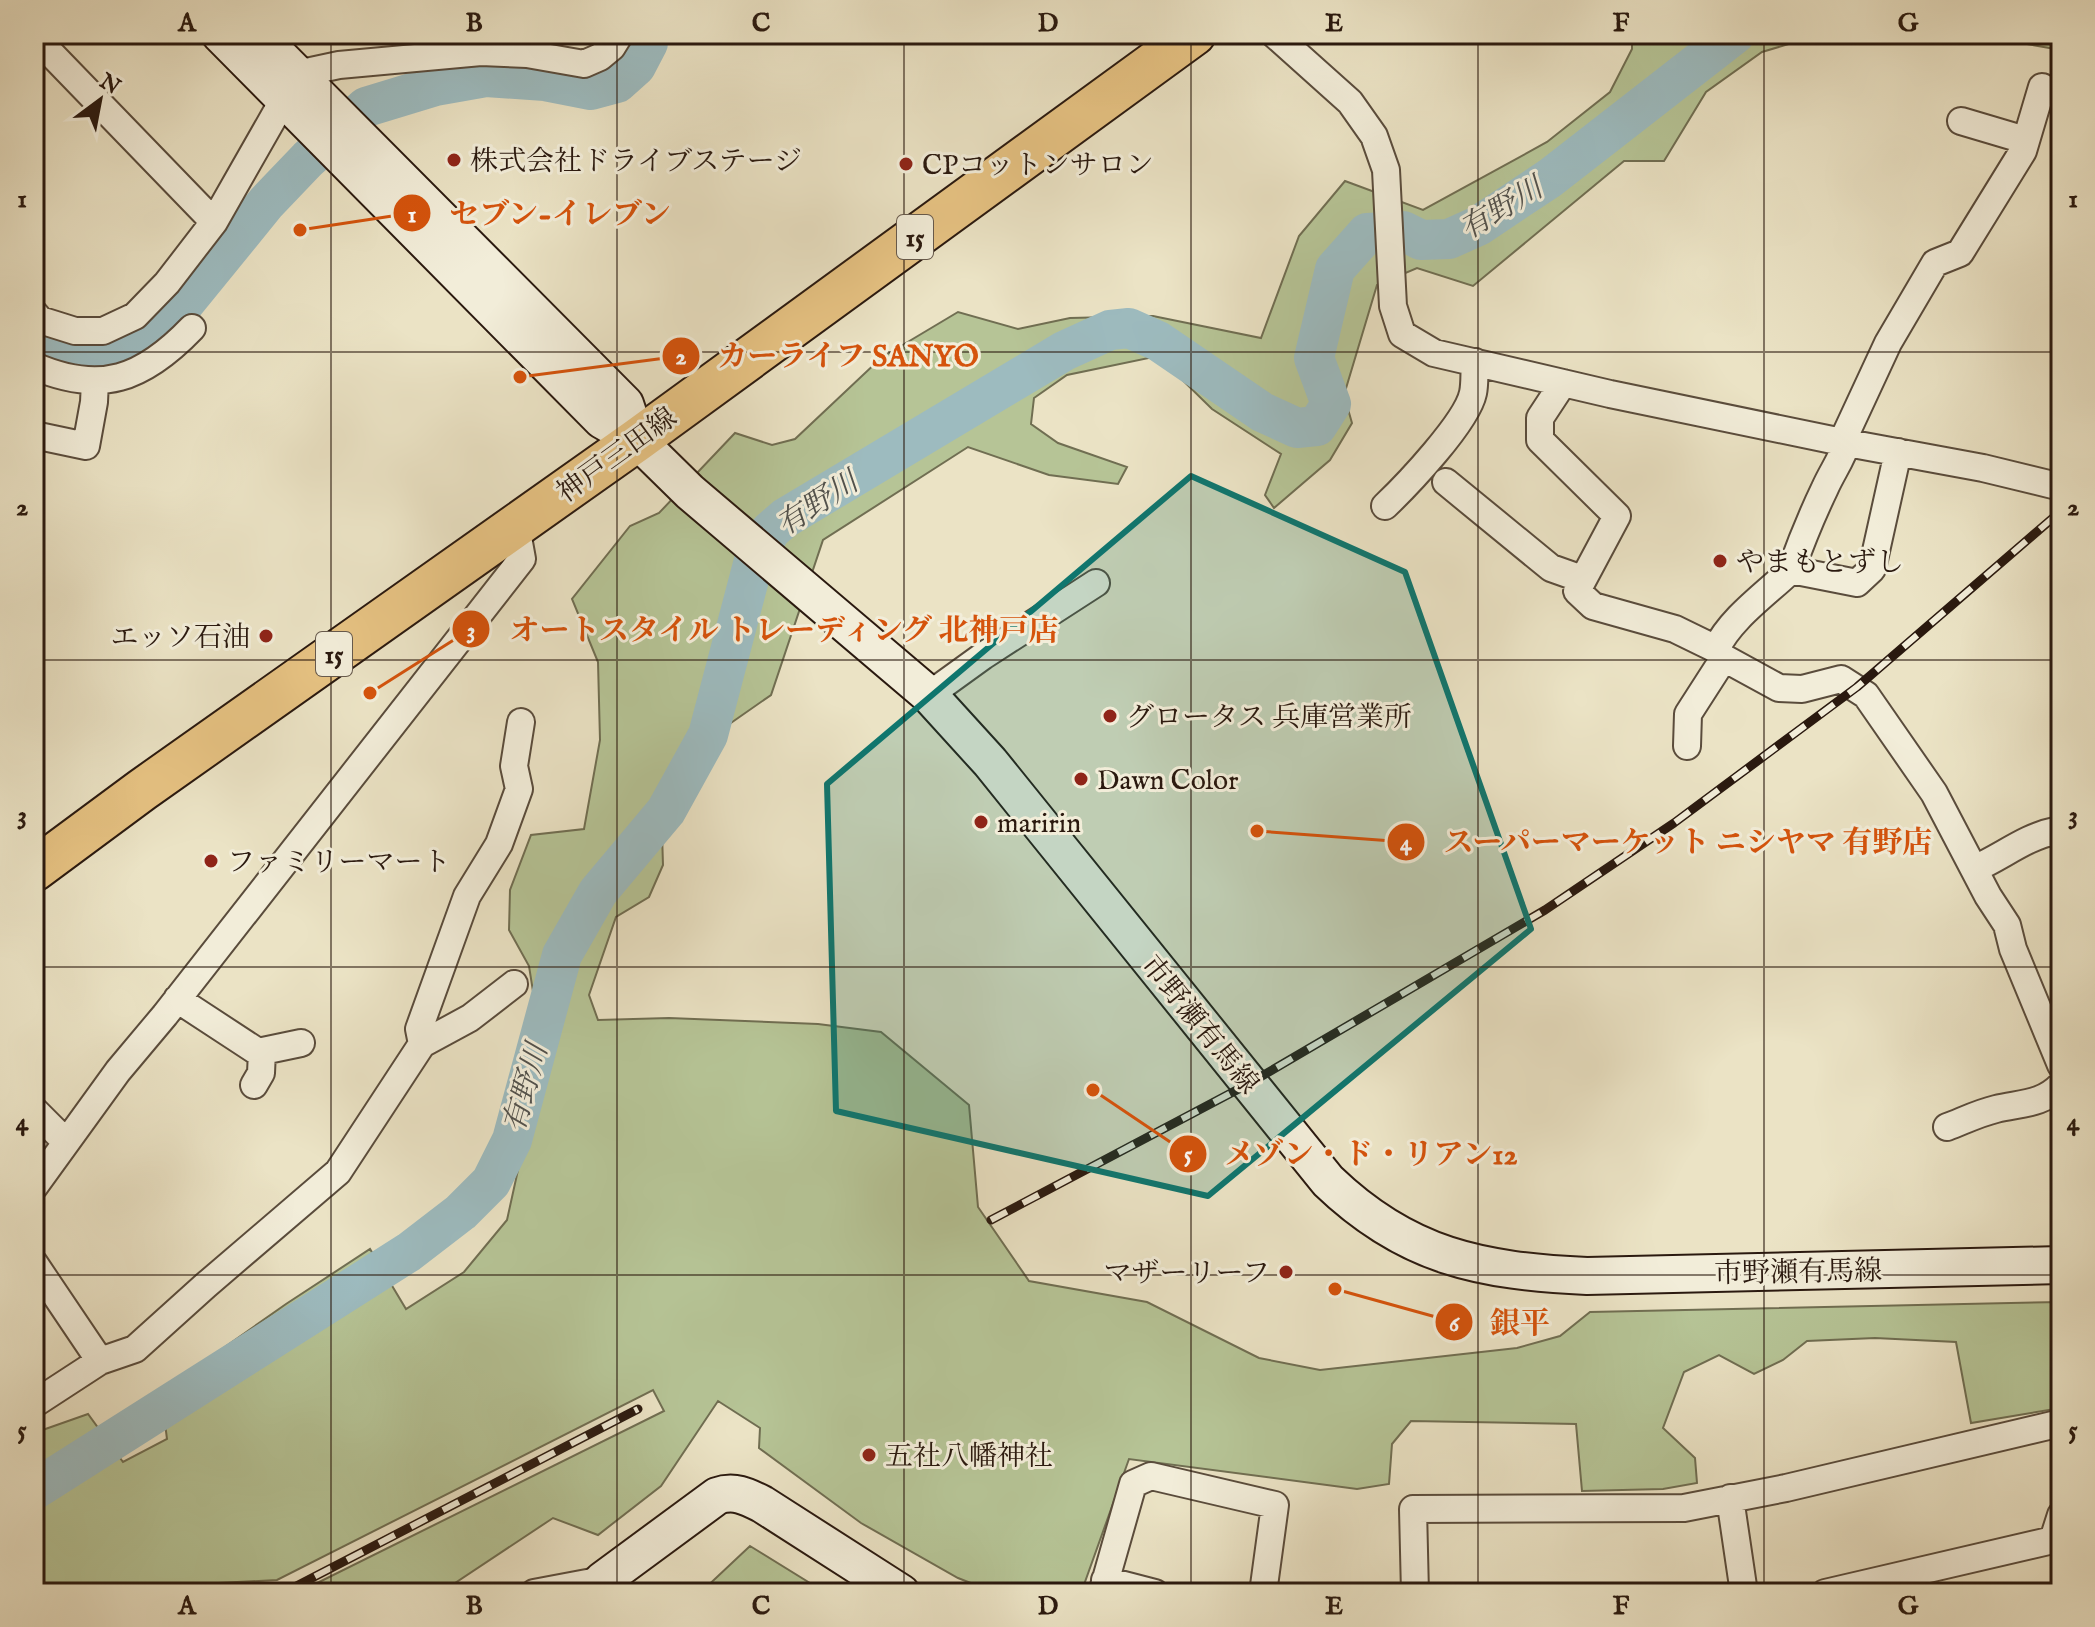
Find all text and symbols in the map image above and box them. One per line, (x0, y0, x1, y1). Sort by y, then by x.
text: A (177, 7, 197, 40)
text: B (465, 7, 483, 40)
text: C (752, 7, 771, 40)
text: D (1038, 7, 1059, 40)
text: E (1325, 7, 1343, 40)
text: F (1613, 7, 1630, 40)
text: G (1898, 7, 1919, 40)
north arrow (60, 60, 140, 140)
text: N (93, 67, 125, 102)
place label: 株式会社ドライブステージ (470, 145, 802, 180)
place label: CPコットンサロン (922, 149, 1154, 184)
marker: 株式会社ドライブステージ (445, 151, 463, 169)
marker: CPコットンサロン (897, 155, 915, 173)
water label: 有野川 (1454, 169, 1553, 249)
text: 1 (17, 183, 27, 216)
text: 1 (2068, 183, 2078, 216)
callout: セブン-イレブン (392, 186, 688, 240)
text: セブン-イレブン (449, 197, 671, 235)
text: 1 (408, 200, 417, 231)
road number: 15 (897, 215, 933, 259)
callout: カーライフ SANYO (661, 329, 996, 383)
text: カーライフ SANYO (717, 339, 979, 377)
text: 2 (675, 342, 687, 373)
street label: 神戸三田線 (551, 401, 684, 511)
water label: 有野川 (770, 463, 869, 545)
text: 2 (16, 491, 28, 524)
text: 2 (2067, 491, 2079, 524)
place label: やまもとずし (1736, 546, 1904, 581)
marker: やまもとずし (1711, 552, 1729, 570)
callout: オートスタイル トレーディング 北神戸店 (451, 602, 1076, 656)
text: オートスタイル トレーディング 北神戸店 (509, 613, 1059, 651)
text: 3 (467, 616, 475, 647)
place label: エッソ石油 (111, 621, 250, 656)
marker: エッソ石油 (257, 627, 275, 645)
road number: 15 (316, 632, 352, 676)
place label: グロータス 兵庫営業所 (1126, 701, 1412, 736)
marker: グロータス 兵庫営業所 (1101, 707, 1119, 725)
place label: Dawn Color (1097, 764, 1238, 799)
marker: Dawn Color (1072, 770, 1090, 788)
text: 3 (17, 799, 27, 832)
text: 3 (2068, 799, 2078, 832)
place label: maririn (997, 807, 1081, 842)
marker: maririn (972, 813, 990, 831)
callout: スーパーマーケット ニシヤマ 有野店 (1386, 815, 1950, 869)
text: スーパーマーケット ニシヤマ 有野店 (1444, 825, 1932, 863)
text: 4 (1400, 828, 1413, 859)
place label: ファミリーマート (227, 846, 450, 881)
marker: ファミリーマート (202, 852, 220, 870)
street label: 市野瀬有馬線 (1133, 949, 1266, 1102)
water label: 有野川 (496, 1037, 558, 1137)
text: 4 (16, 1106, 30, 1139)
text: 4 (2067, 1106, 2081, 1139)
callout: メゾン・ド・リアン12 (1168, 1127, 1535, 1181)
text: メゾン・ド・リアン12 (1224, 1137, 1518, 1175)
text: 5 (1184, 1140, 1193, 1171)
street label: 市野瀬有馬線 (1714, 1255, 1882, 1292)
place label: マザーリーフ (1103, 1257, 1270, 1292)
marker: マザーリーフ (1277, 1263, 1295, 1281)
callout: 銀平 (1434, 1295, 1566, 1349)
text: 銀平 (1490, 1306, 1550, 1344)
text: 6 (1449, 1309, 1460, 1340)
text: 5 (17, 1414, 27, 1447)
text: 5 (2068, 1414, 2078, 1447)
place label: 五社八幡神社 (885, 1440, 1053, 1475)
marker: 五社八幡神社 (860, 1446, 878, 1464)
text: A (177, 1590, 197, 1623)
text: B (465, 1590, 483, 1623)
text: C (752, 1590, 771, 1623)
text: D (1038, 1590, 1059, 1623)
text: E (1325, 1590, 1343, 1623)
text: F (1613, 1590, 1630, 1623)
text: G (1898, 1590, 1919, 1623)

